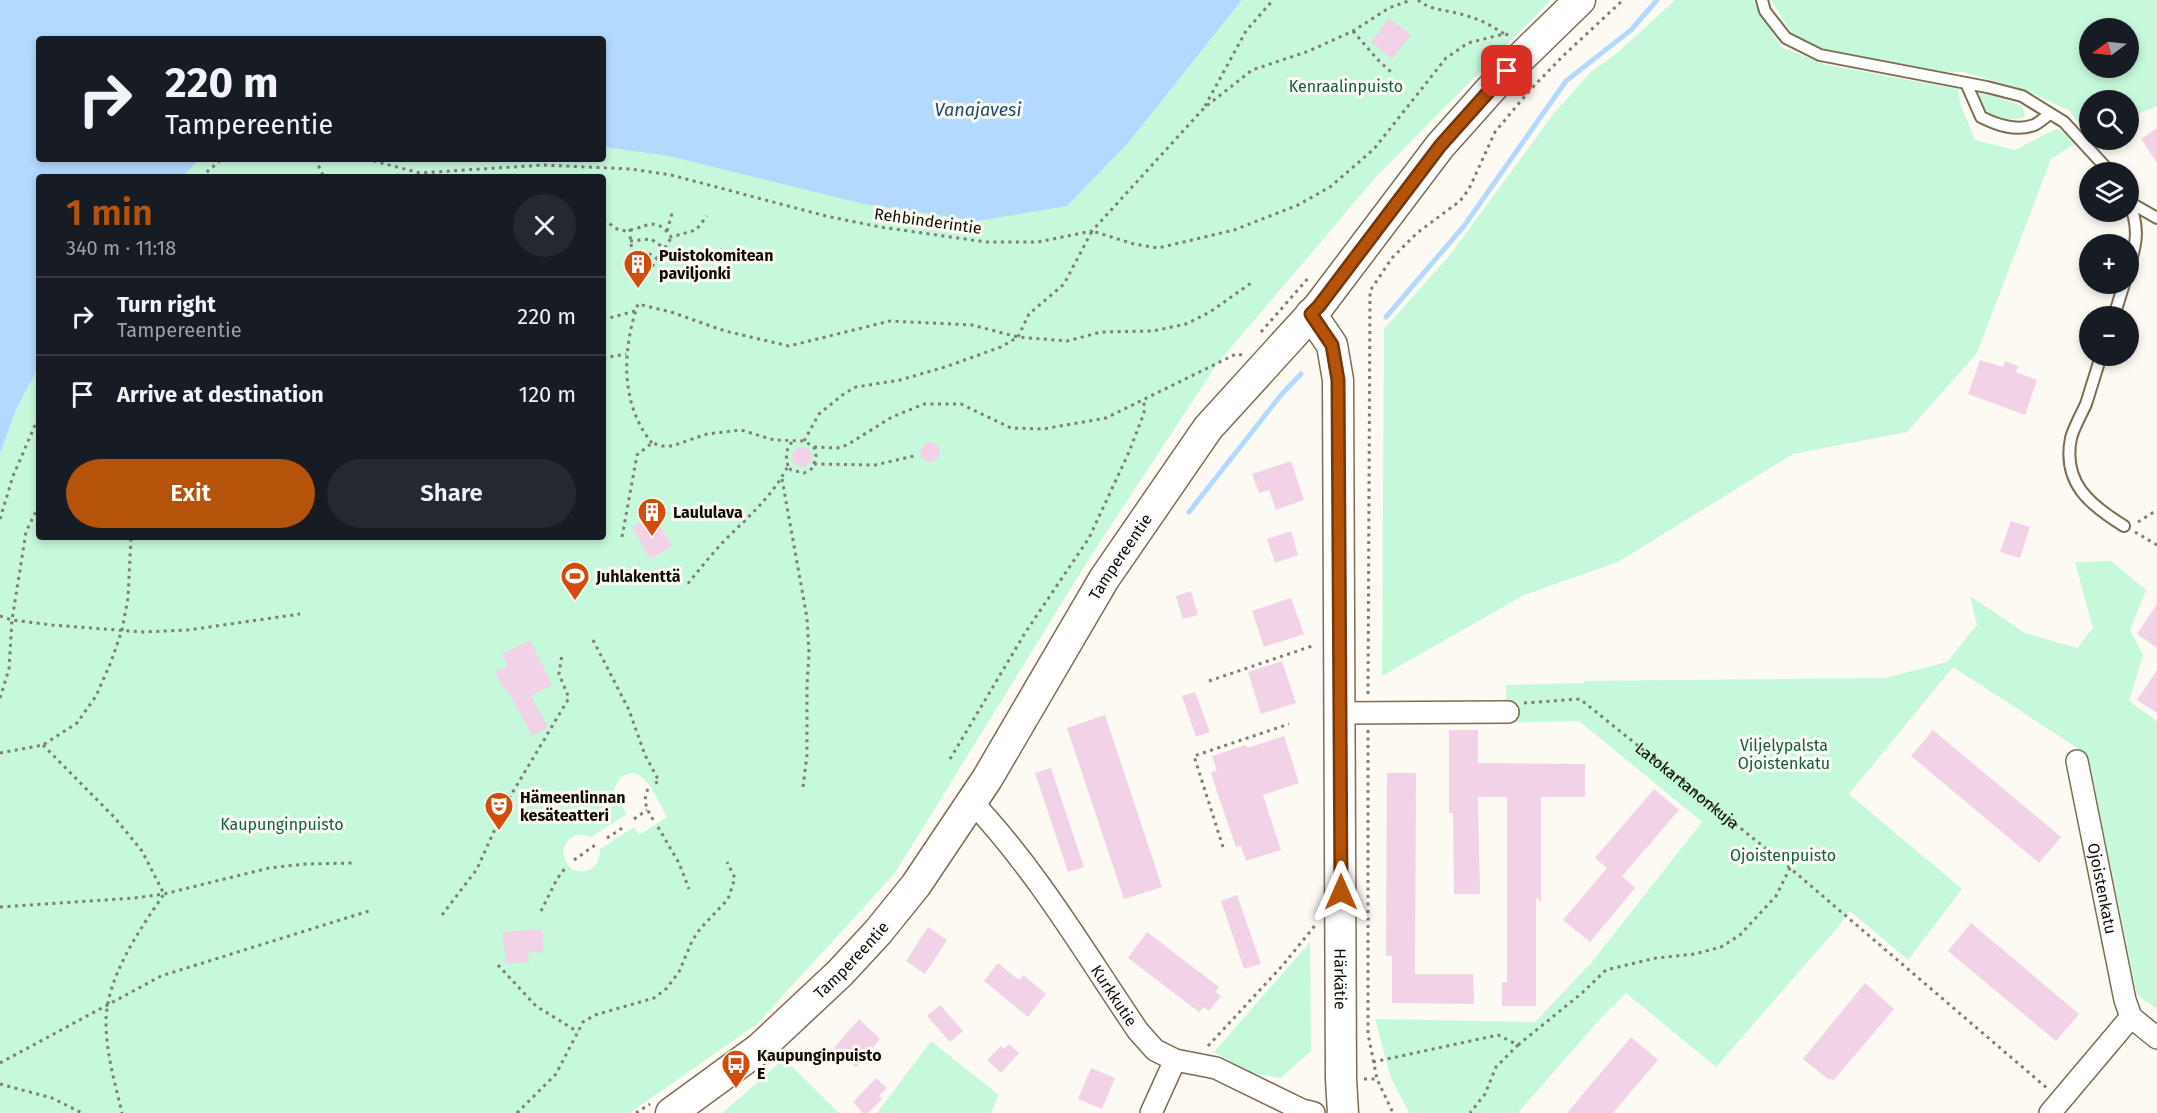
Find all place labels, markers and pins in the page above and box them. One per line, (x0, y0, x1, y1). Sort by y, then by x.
pin (1481, 45, 1532, 96)
place label: Puistokomitean paviljonki (659, 246, 773, 283)
building icon: Puistokomitean paviljonki (622, 248, 654, 290)
building icon: Laululava (636, 496, 668, 538)
place label: Laululava (673, 503, 743, 522)
sports icon: Juhlakenttä (559, 560, 591, 602)
place label: Juhlakenttä (595, 567, 681, 586)
place label: Hämeenlinnan kesäteatteri (520, 788, 626, 825)
theatre icon: Hämeenlinnan kesäteatteri (483, 790, 515, 832)
place label: Kaupunginpuisto E (757, 1046, 882, 1083)
bus stop icon: Kaupunginpuisto E (720, 1048, 752, 1090)

